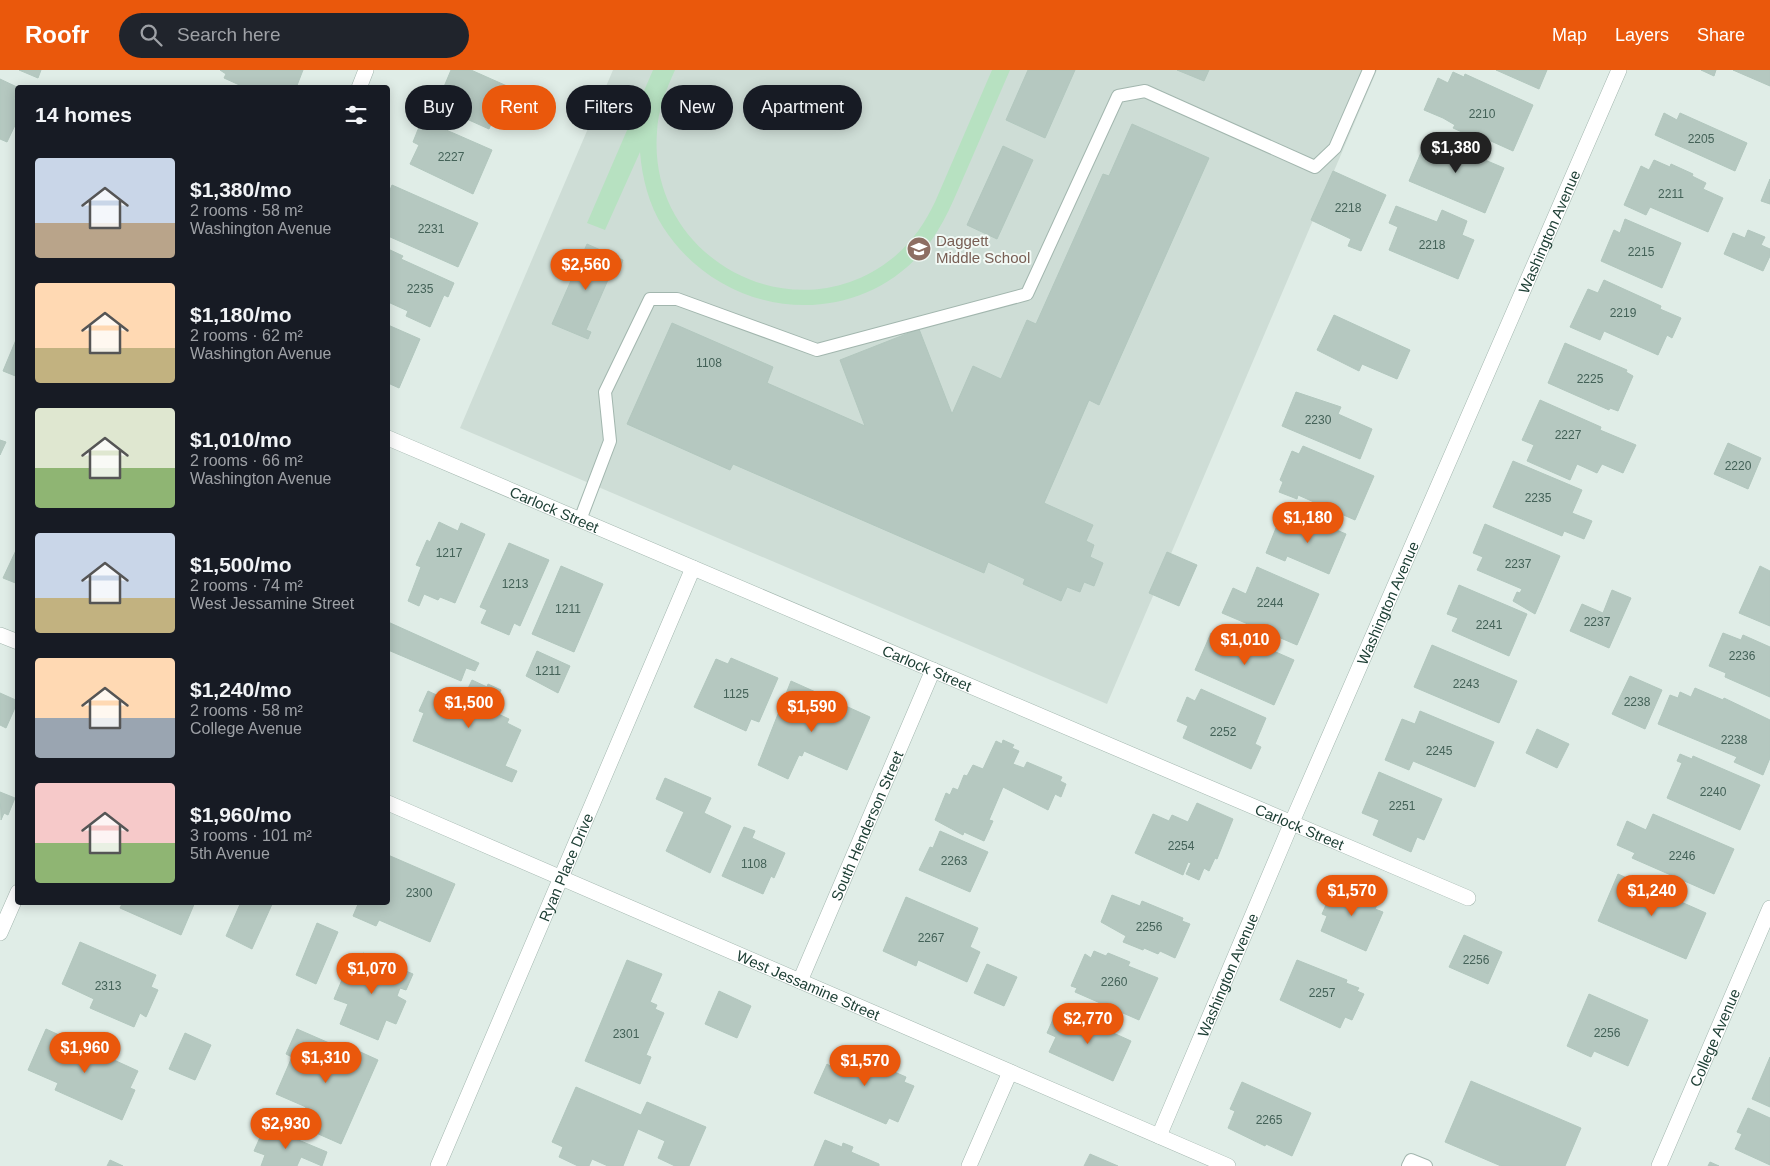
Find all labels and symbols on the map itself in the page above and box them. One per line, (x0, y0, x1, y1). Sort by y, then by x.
house number: 2210 (1469, 107, 1496, 121)
pin: $1,380 (1415, 132, 1497, 174)
house number: 2205 (1688, 132, 1715, 146)
house number: 2227 (438, 150, 465, 164)
street label: Washington Avenue (1515, 167, 1583, 296)
house number: 2211 (1658, 187, 1684, 201)
house number: 2218 (1335, 201, 1362, 215)
house number: 2231 (418, 222, 445, 236)
place label: Daggett Middle School (936, 232, 1030, 266)
school or university icon: Daggett Middle School (906, 236, 932, 262)
house number: 2218 (1419, 238, 1446, 252)
house number: 2215 (1628, 245, 1655, 259)
pin: $2,560 (545, 248, 627, 291)
house number: 2235 (407, 282, 434, 296)
house number: 2219 (1610, 306, 1637, 320)
house number: 1108 (696, 356, 722, 370)
house number: 2225 (1577, 372, 1604, 386)
house number: 2230 (1305, 413, 1332, 427)
house number: 2227 (1555, 428, 1582, 442)
house number: 2220 (1725, 459, 1752, 473)
street label: Carlock Street (507, 482, 602, 536)
house number: 2235 (1525, 491, 1552, 505)
pin: $1,180 (1267, 502, 1349, 544)
street label: Washington Avenue (1353, 539, 1422, 667)
house number: 1217 (436, 546, 463, 560)
house number: 2237 (1505, 557, 1532, 571)
house number: 1213 (502, 577, 529, 591)
house number: 2244 (1257, 596, 1284, 610)
house number: 1211 (555, 602, 581, 616)
house number: 2237 (1584, 615, 1611, 629)
house number: 2241 (1476, 618, 1503, 632)
pin: $1,010 (1204, 624, 1286, 666)
street label: Carlock Street (880, 641, 975, 694)
house number: 2236 (1729, 649, 1756, 663)
house number: 1211 (535, 664, 561, 678)
house number: 2243 (1453, 677, 1480, 691)
pin: $1,500 (428, 686, 510, 729)
house number: 1125 (723, 687, 749, 701)
pin: $1,590 (771, 690, 853, 733)
house number: 2238 (1624, 695, 1651, 709)
house number: 2252 (1210, 725, 1237, 739)
house number: 2238 (1721, 733, 1748, 747)
house number: 2245 (1426, 744, 1453, 758)
street label: South Henderson Street (827, 747, 906, 903)
house number: 2240 (1700, 785, 1727, 799)
house number: 2251 (1389, 799, 1416, 813)
street label: Carlock Street (1253, 800, 1348, 853)
street label: Ryan Place Drive (535, 810, 596, 924)
house number: 2254 (1168, 839, 1195, 853)
house number: 2246 (1669, 849, 1696, 863)
house number: 2263 (941, 854, 968, 868)
house number: 1108 (741, 857, 767, 871)
pin: $1,570 (1311, 874, 1393, 917)
pin: $1,240 (1611, 874, 1693, 917)
house number: 2300 (406, 886, 433, 900)
street label: Washington Avenue (1194, 910, 1261, 1039)
house number: 2256 (1136, 920, 1163, 934)
house number: 2267 (918, 931, 945, 945)
street label: West Jessamine Street (734, 946, 883, 1023)
pin: $1,070 (331, 952, 413, 995)
house number: 2256 (1463, 953, 1490, 967)
house number: 2260 (1101, 975, 1128, 989)
house number: 2313 (95, 979, 122, 993)
house number: 2257 (1309, 986, 1336, 1000)
street label: College Avenue (1686, 986, 1743, 1089)
pin: $2,770 (1047, 1002, 1129, 1045)
house number: 2256 (1594, 1026, 1621, 1040)
house number: 2301 (613, 1027, 640, 1041)
pin: $1,960 (44, 1032, 126, 1074)
pin: $1,310 (285, 1042, 367, 1084)
pin: $1,570 (824, 1044, 906, 1087)
pin: $2,930 (245, 1108, 327, 1150)
house number: 2265 (1256, 1113, 1283, 1127)

